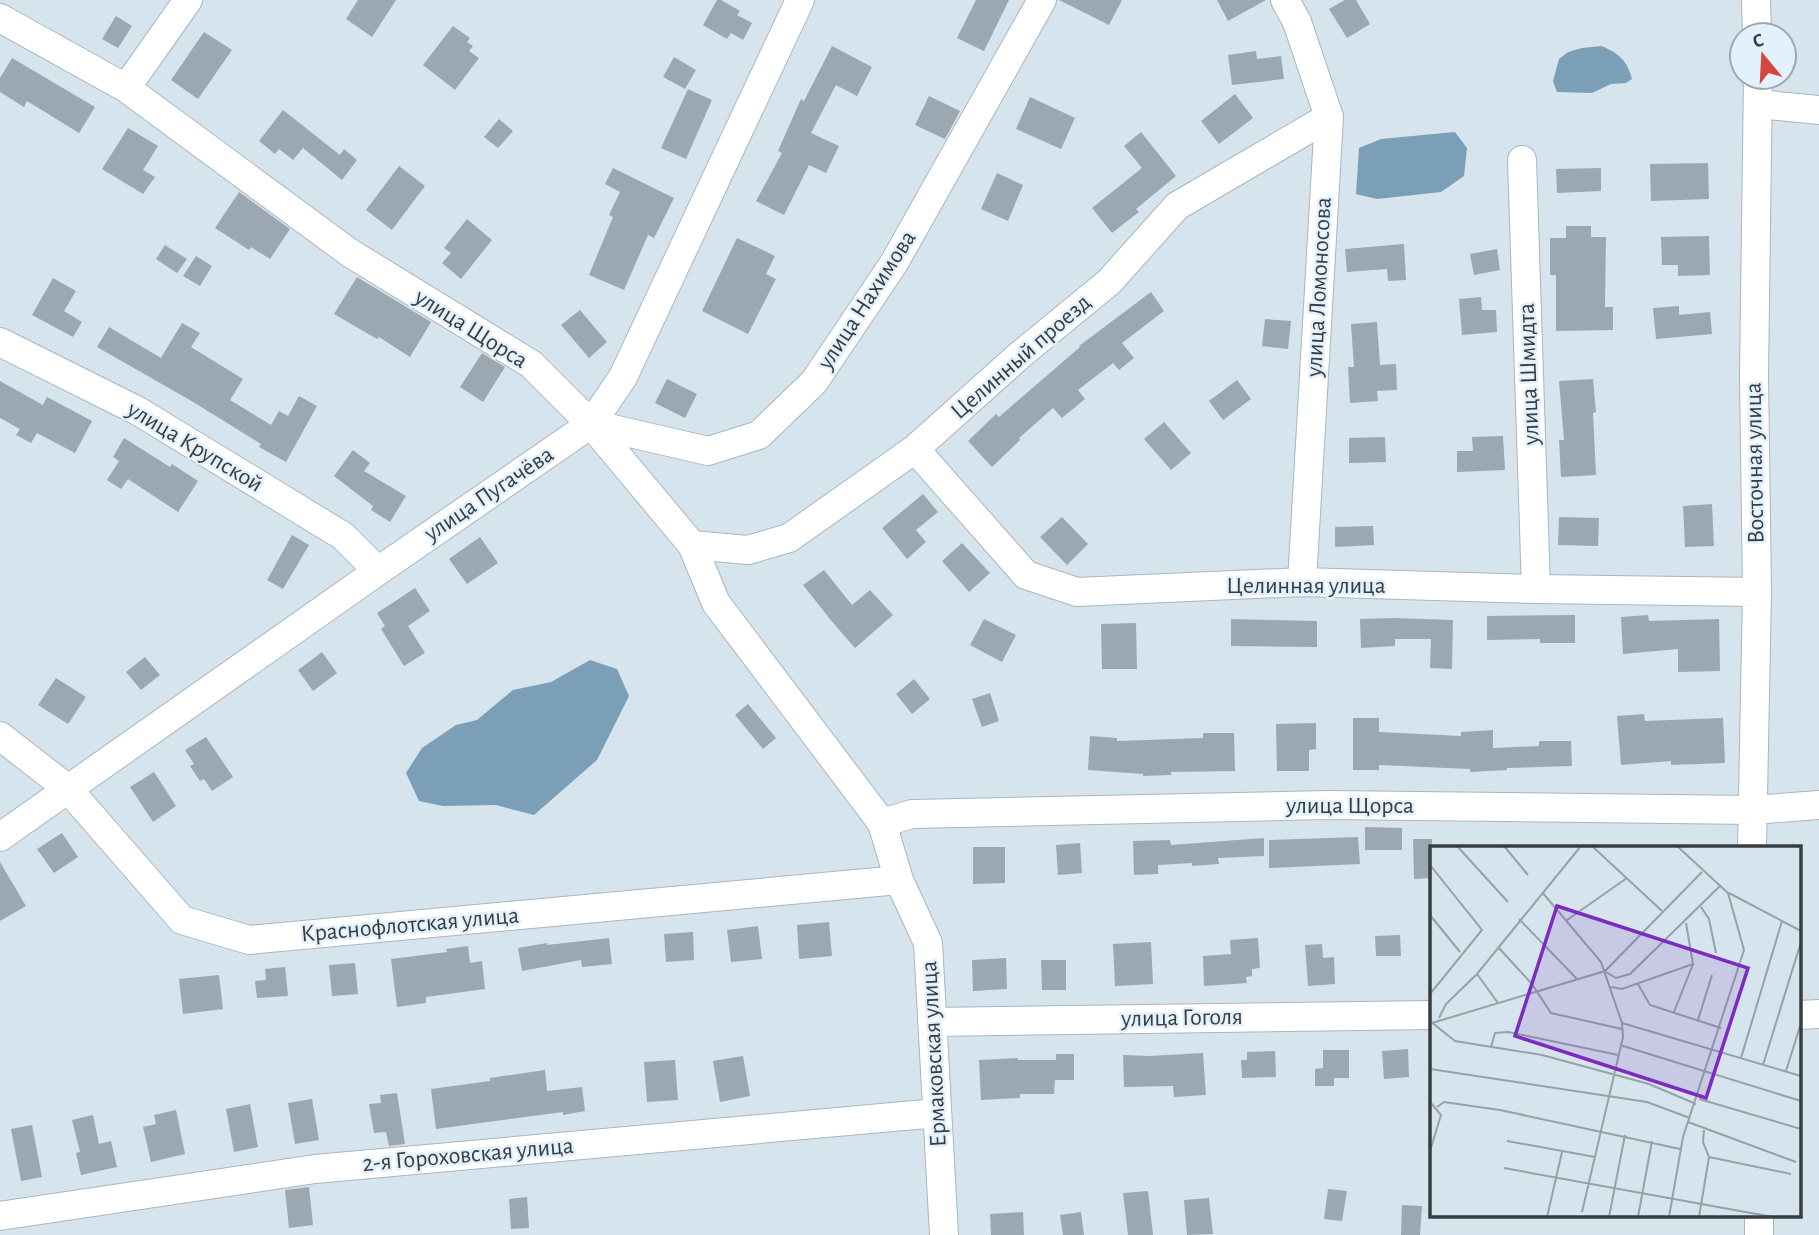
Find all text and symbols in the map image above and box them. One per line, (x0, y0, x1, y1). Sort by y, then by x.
north arrow (1728, 21, 1798, 91)
text: С (1750, 31, 1766, 52)
street label: улица Ломоносова (1302, 196, 1336, 379)
street label: улица Нахимова (813, 226, 921, 374)
street label: улица Щорса (410, 284, 532, 373)
street label: Целинный проезд (946, 290, 1096, 424)
street label: улица Шмидта (1515, 303, 1544, 446)
street label: Восточная улица (1742, 382, 1768, 544)
street label: улица Крупской (122, 397, 267, 497)
street label: улица Пугачёва (419, 442, 558, 546)
street label: Целинная улица (1226, 574, 1386, 598)
street label: улица Щорса (1285, 794, 1414, 818)
inset map (1430, 846, 1801, 1218)
street label: Краснофлотская улица (300, 903, 520, 946)
street label: Ермаковская улица (917, 960, 951, 1148)
street label: улица Гоголя (1120, 1005, 1243, 1031)
street label: 2-я Гороховская улица (361, 1134, 575, 1176)

